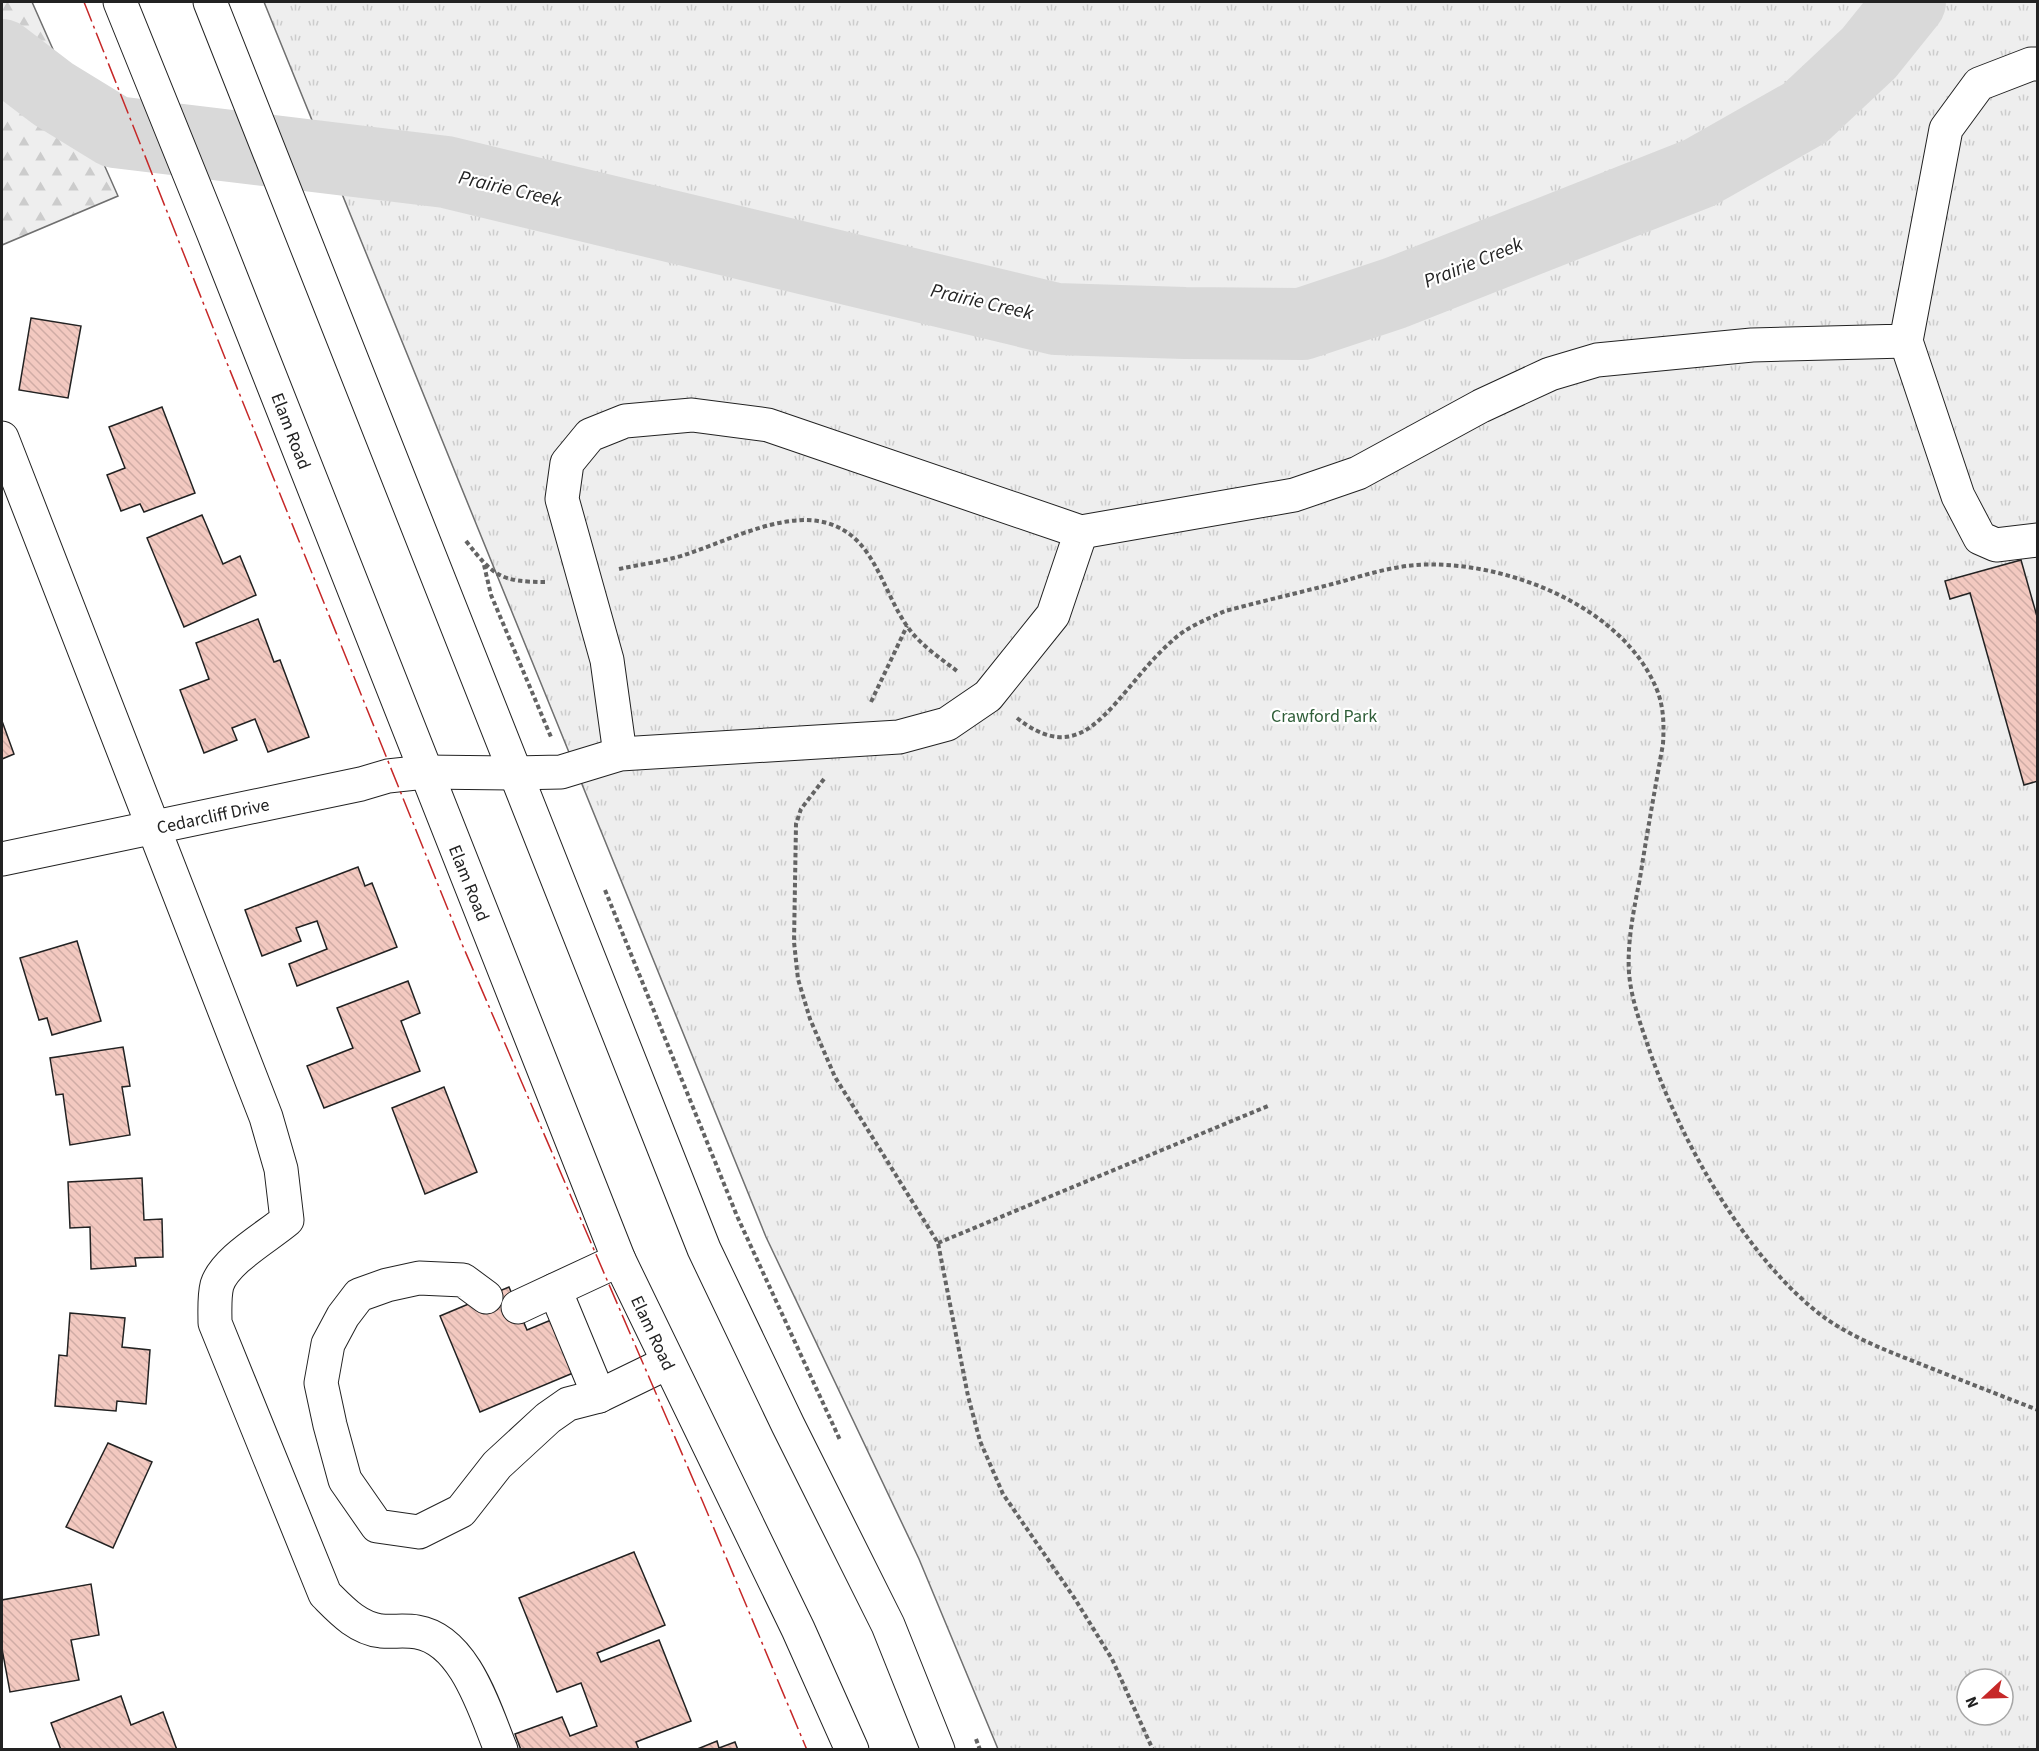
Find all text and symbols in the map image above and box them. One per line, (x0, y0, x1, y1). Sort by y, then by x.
water label: Prairie Creek (456, 164, 564, 214)
water label: Prairie Creek (1420, 230, 1528, 296)
water label: Prairie Creek (928, 277, 1036, 327)
street label: Elam Road (264, 389, 317, 473)
park label: Crawford Park (1271, 704, 1377, 729)
street label: Cedarcliff Drive (154, 792, 272, 841)
street label: Elam Road (442, 841, 495, 925)
street label: Elam Road (624, 1292, 681, 1375)
north arrow (1955, 1667, 2015, 1727)
text: N (1960, 1693, 1984, 1711)

